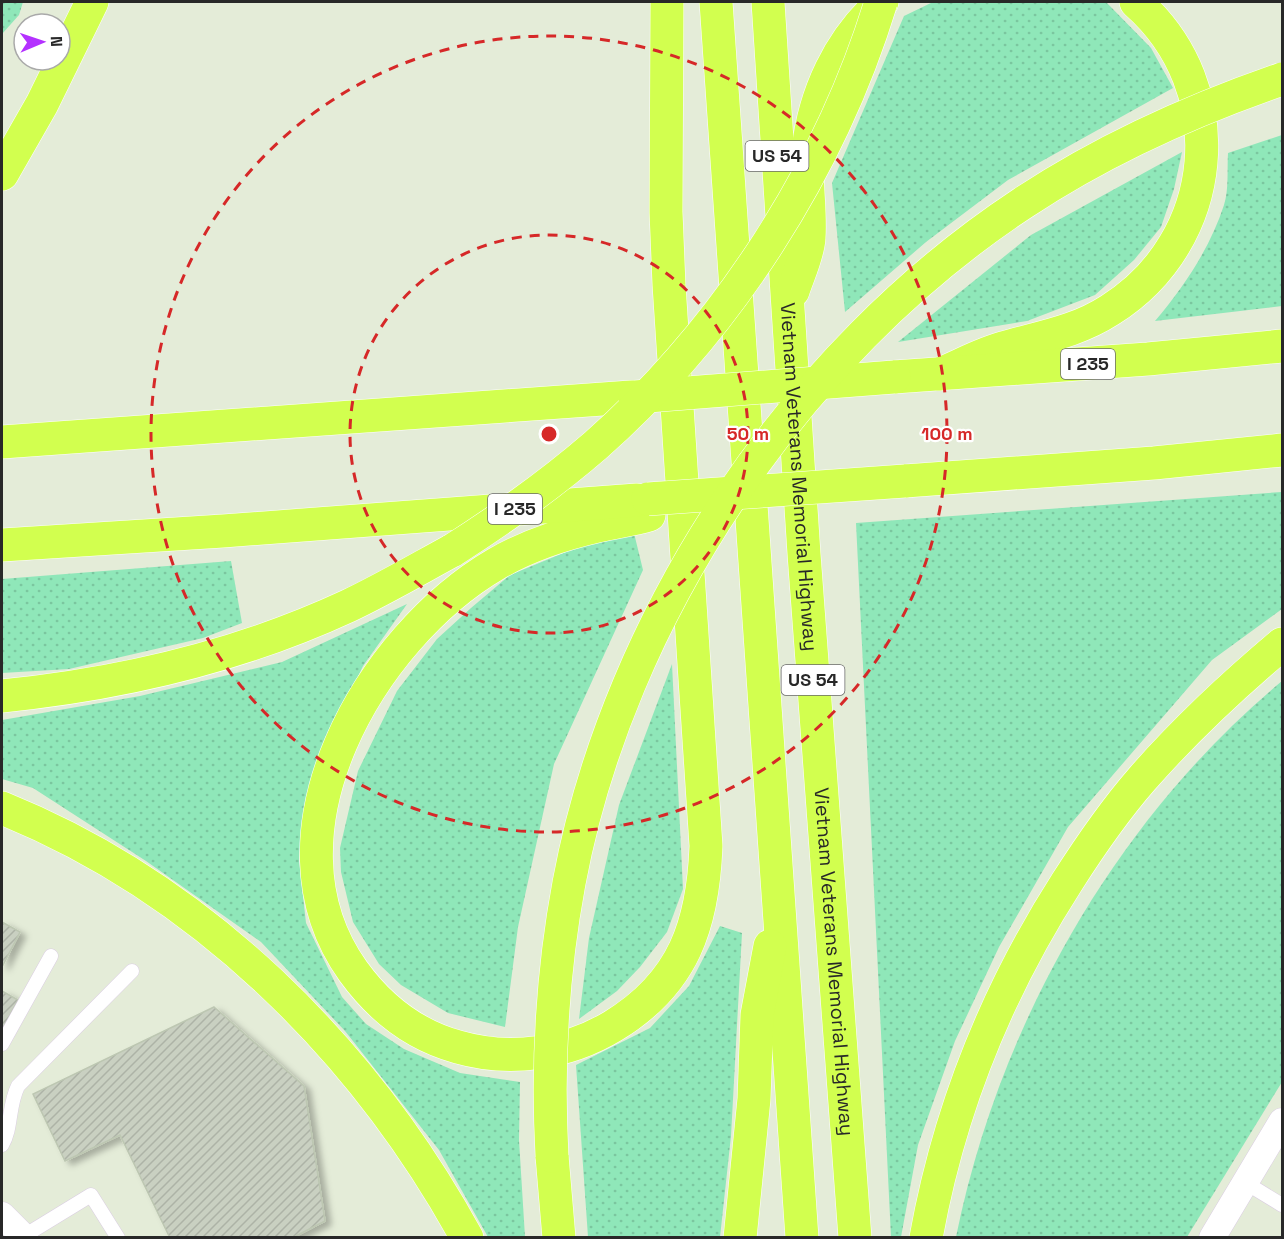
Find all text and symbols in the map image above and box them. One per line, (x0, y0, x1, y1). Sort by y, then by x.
north arrow (12, 12, 72, 72)
text: N (46, 36, 67, 47)
road number: US 54 (746, 141, 808, 171)
street label: Vietnam Veterans Memorial Highway (775, 302, 824, 652)
road number: I 235 (1061, 349, 1115, 379)
text: 50 m (727, 422, 769, 445)
text: 100 m (921, 422, 973, 445)
centre of rings (539, 424, 559, 444)
road number: I 235 (488, 494, 542, 524)
road number: US 54 (782, 665, 844, 695)
street label: Vietnam Veterans Memorial Highway (808, 787, 860, 1137)

